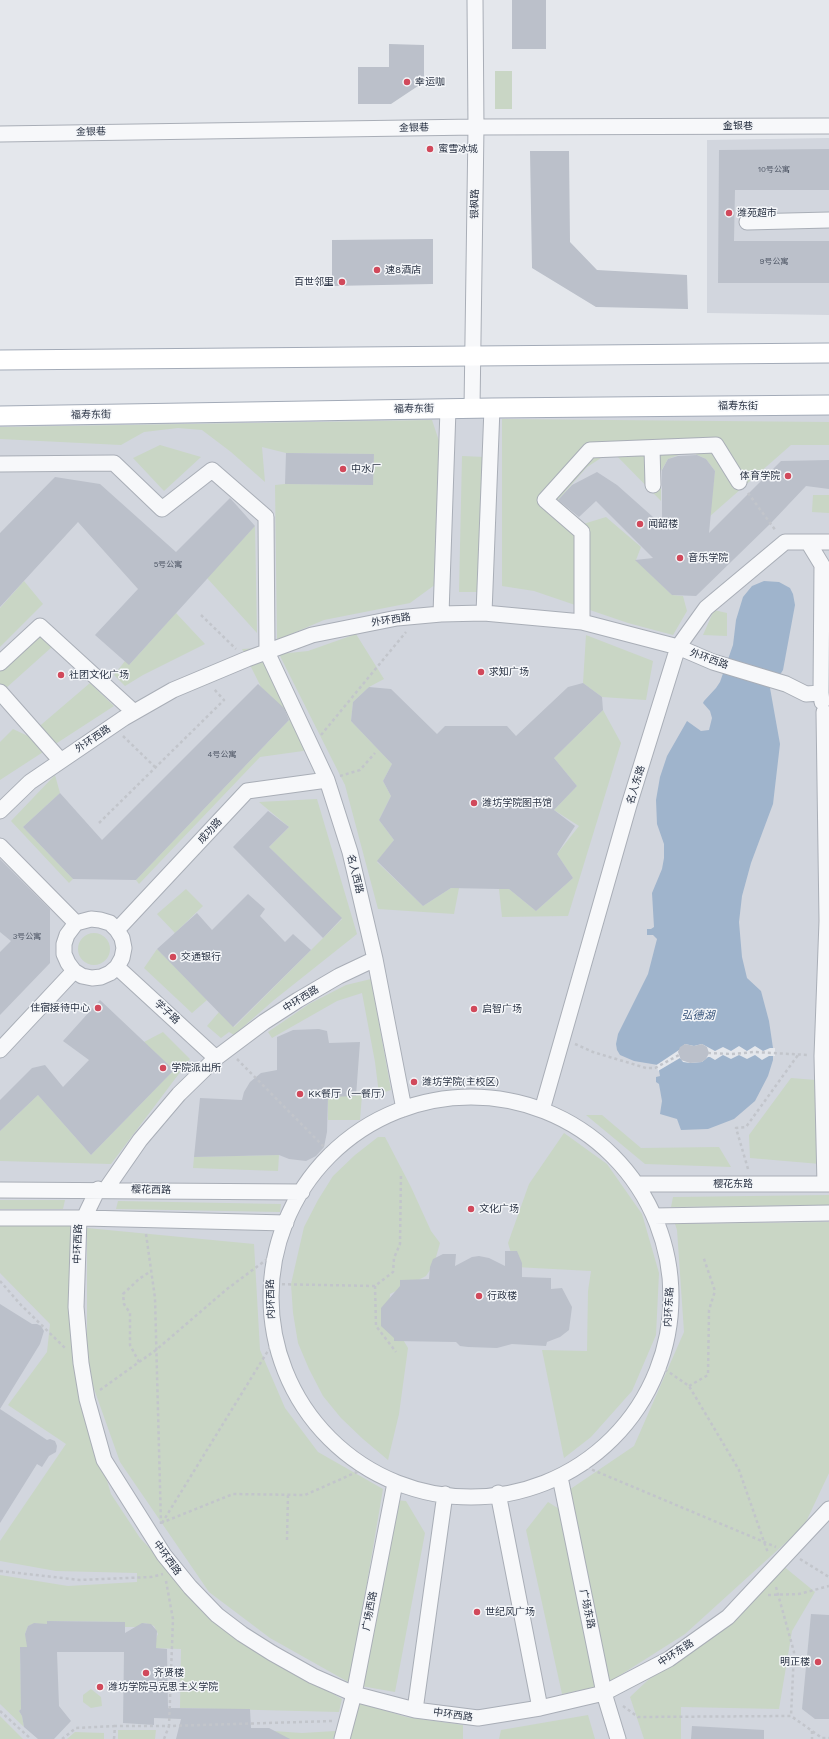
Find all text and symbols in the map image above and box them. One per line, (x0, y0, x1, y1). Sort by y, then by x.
place label: 幸运咖 (415, 76, 445, 88)
marker: 幸运咖 (402, 77, 412, 87)
street label: 金银巷 (723, 120, 753, 132)
street label: 金银巷 (399, 122, 429, 134)
street label: 金银巷 (76, 126, 106, 138)
place label: 蜜雪冰城 (438, 143, 478, 155)
marker: 蜜雪冰城 (425, 144, 435, 154)
house number: 10号公寓 (758, 165, 790, 175)
street label: 银枫路 (469, 189, 481, 219)
place label: 潍苑超市 (737, 207, 777, 219)
marker: 潍苑超市 (724, 208, 734, 218)
house number: 9号公寓 (760, 257, 788, 267)
place label: 速8酒店 (385, 264, 421, 276)
marker: 速8酒店 (372, 265, 382, 275)
place label: 百世邻里 (294, 276, 334, 288)
marker: 百世邻里 (337, 277, 347, 287)
street label: 福寿东街 (718, 400, 758, 412)
street label: 福寿东街 (394, 403, 434, 415)
street label: 福寿东街 (71, 409, 111, 421)
place label: 中水厂 (351, 463, 381, 475)
marker: 中水厂 (338, 464, 348, 474)
place label: 体育学院 (740, 470, 780, 482)
marker: 体育学院 (783, 471, 793, 481)
place label: 闻韶楼 (648, 518, 678, 530)
marker: 闻韶楼 (635, 519, 645, 529)
place label: 音乐学院 (688, 552, 728, 564)
marker: 音乐学院 (675, 553, 685, 563)
house number: 5号公寓 (154, 560, 182, 570)
street label: 外环西路 (370, 611, 412, 629)
street label: 外环西路 (688, 647, 730, 671)
place label: 求知广场 (489, 666, 529, 678)
marker: 求知广场 (476, 667, 486, 677)
place label: 社团文化广场 (69, 669, 129, 681)
marker: 社团文化广场 (56, 670, 66, 680)
street label: 外环西路 (73, 723, 113, 755)
house number: 4号公寓 (208, 750, 236, 760)
street label: 名人东路 (624, 764, 648, 806)
place label: 潍坊学院图书馆 (482, 797, 552, 809)
marker: 潍坊学院图书馆 (469, 798, 479, 808)
street label: 成功路 (195, 816, 225, 846)
street label: 名人西路 (344, 853, 366, 895)
house number: 3号公寓 (13, 932, 41, 942)
place label: 交通银行 (181, 951, 221, 963)
marker: 交通银行 (168, 952, 178, 962)
street label: 中环西路 (281, 983, 321, 1015)
street label: 学子路 (152, 997, 182, 1027)
place label: 住宿接待中心 (30, 1002, 90, 1014)
marker: 住宿接待中心 (93, 1003, 103, 1013)
place label: 启智广场 (482, 1003, 522, 1015)
marker: 启智广场 (469, 1004, 479, 1014)
water label: 弘德湖 (682, 1009, 714, 1023)
place label: 学院派出所 (171, 1062, 221, 1074)
marker: 学院派出所 (158, 1063, 168, 1073)
place label: 潍坊学院(主校区) (422, 1076, 499, 1088)
marker: 潍坊学院(主校区) (409, 1077, 419, 1087)
place label: KK餐厅（一餐厅） (308, 1088, 391, 1100)
marker: KK餐厅（一餐厅） (295, 1089, 305, 1099)
street label: 樱花东路 (713, 1178, 753, 1190)
street label: 樱花西路 (131, 1184, 171, 1196)
place label: 文化广场 (479, 1203, 519, 1215)
marker: 文化广场 (466, 1204, 476, 1214)
street label: 中环西路 (71, 1224, 85, 1264)
street label: 内环西路 (264, 1279, 278, 1319)
street label: 内环东路 (662, 1287, 676, 1327)
place label: 行政楼 (487, 1290, 517, 1302)
marker: 行政楼 (474, 1291, 484, 1301)
street label: 中环西路 (150, 1538, 184, 1578)
street label: 广场东路 (577, 1588, 597, 1630)
street label: 广场西路 (360, 1590, 380, 1632)
place label: 世纪风广场 (485, 1606, 535, 1618)
marker: 世纪风广场 (472, 1607, 482, 1617)
street label: 中环东路 (656, 1637, 696, 1669)
place label: 明正楼 (780, 1656, 810, 1668)
marker: 明正楼 (813, 1657, 823, 1667)
place label: 齐贤楼 (154, 1667, 184, 1679)
marker: 齐贤楼 (141, 1668, 151, 1678)
place label: 潍坊学院马克思主义学院 (108, 1681, 218, 1693)
marker: 潍坊学院马克思主义学院 (95, 1682, 105, 1692)
street label: 中环西路 (432, 1706, 474, 1724)

